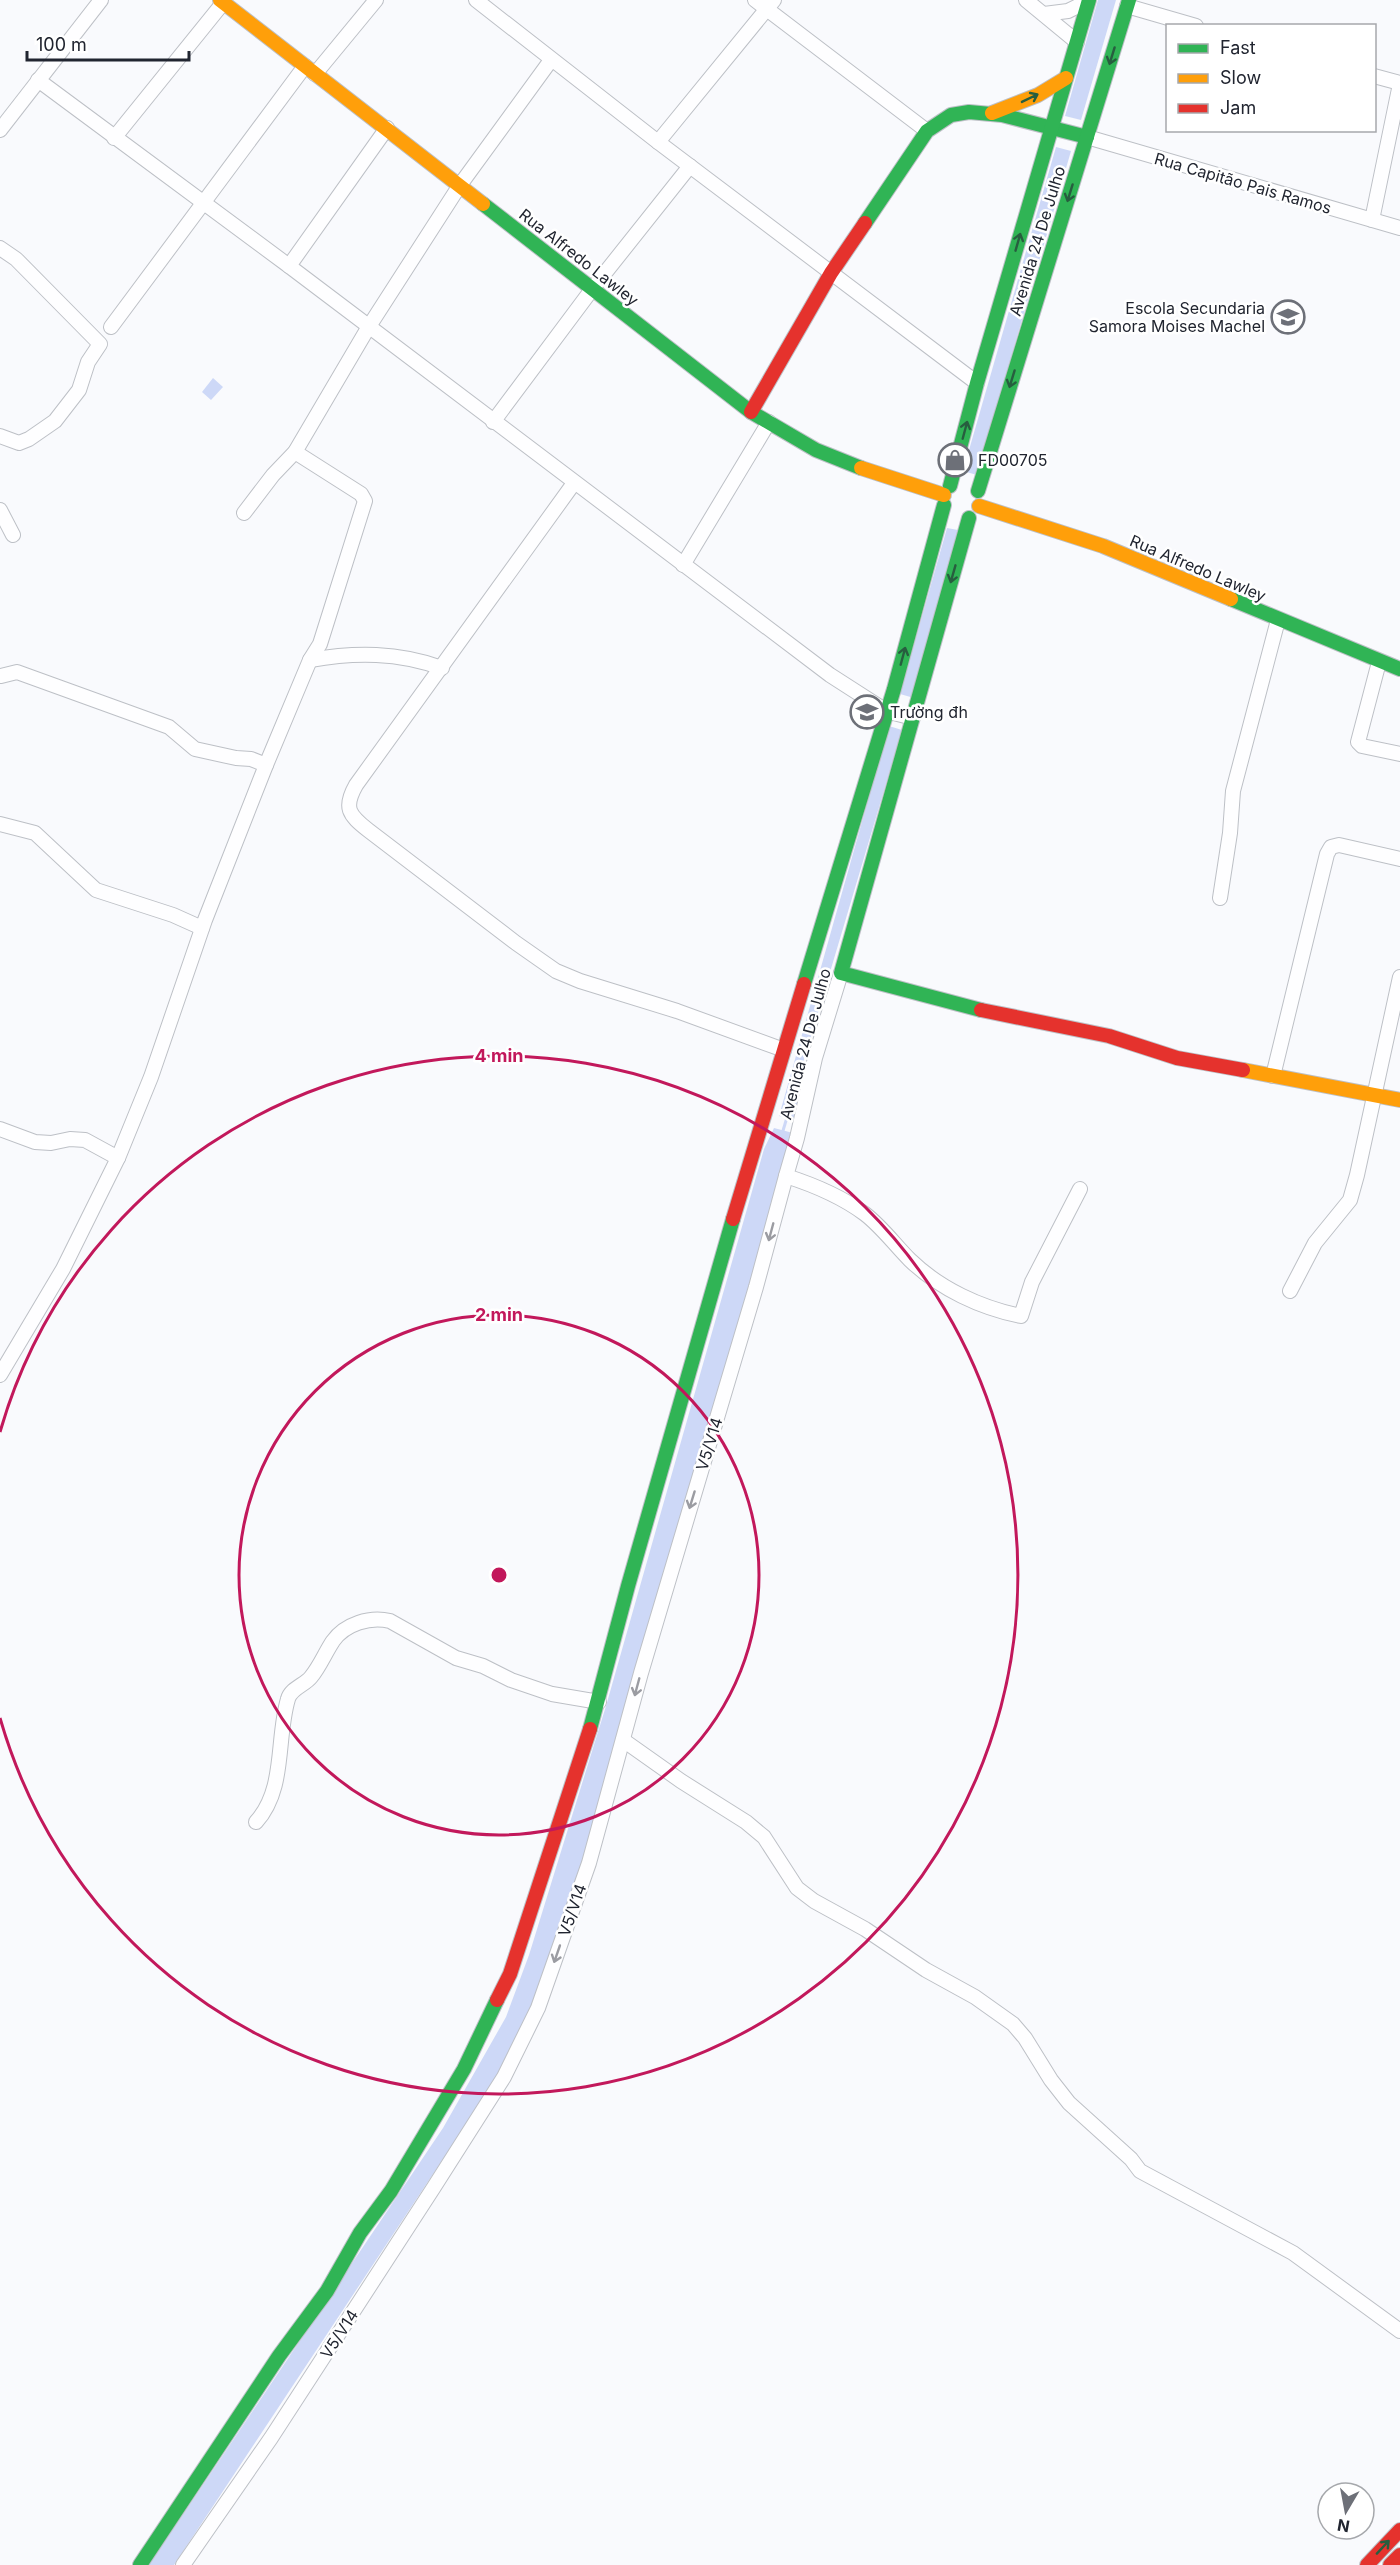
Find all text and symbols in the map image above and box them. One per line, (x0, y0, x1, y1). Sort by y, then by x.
scale bar (27, 24, 189, 62)
legend (1166, 24, 1376, 132)
text: 100 m (36, 34, 87, 55)
text: Fast (1220, 37, 1256, 58)
one-way arrow (1106, 46, 1117, 65)
text: Slow (1220, 67, 1261, 88)
one-way arrow (1021, 92, 1039, 104)
text: Jam (1220, 97, 1256, 118)
street label: Rua Capitão Pais Ramos (1152, 148, 1334, 218)
street label: Avenida 24 De Julho (1005, 164, 1069, 318)
one-way arrow (1063, 183, 1074, 202)
street label: Rua Alfredo Lawley (515, 204, 643, 310)
one-way arrow (1013, 233, 1024, 252)
place label: Escola Secundaria Samora Moises Machel (1089, 298, 1265, 336)
school or university icon: Escola Secundaria Samora Moises Machel (1270, 299, 1306, 335)
one-way arrow (1006, 369, 1017, 388)
one-way arrow (960, 421, 971, 440)
shop icon: FD00705 (937, 442, 973, 478)
place label: FD00705 (978, 450, 1048, 470)
street label: Rua Alfredo Lawley (1127, 530, 1269, 606)
one-way arrow (947, 564, 958, 583)
one-way arrow (898, 646, 910, 665)
school or university icon: Trường đh (849, 694, 885, 730)
place label: Trường đh (890, 702, 968, 722)
street label: Avenida 24 De Julho (775, 966, 835, 1122)
text: 4 min (475, 1045, 523, 1066)
one-way arrow (764, 1222, 776, 1241)
text: 2 min (475, 1304, 523, 1325)
street label: V5/V14 (691, 1415, 727, 1473)
one-way arrow (686, 1490, 697, 1509)
centre of rings (489, 1565, 509, 1585)
one-way arrow (631, 1677, 643, 1696)
street label: V5/V14 (554, 1881, 590, 1939)
one-way arrow (551, 1944, 562, 1963)
street label: V5/V14 (316, 2306, 362, 2362)
north arrow (1316, 2481, 1376, 2541)
text: N (1336, 2515, 1351, 2537)
one-way arrow (1376, 2540, 1391, 2555)

